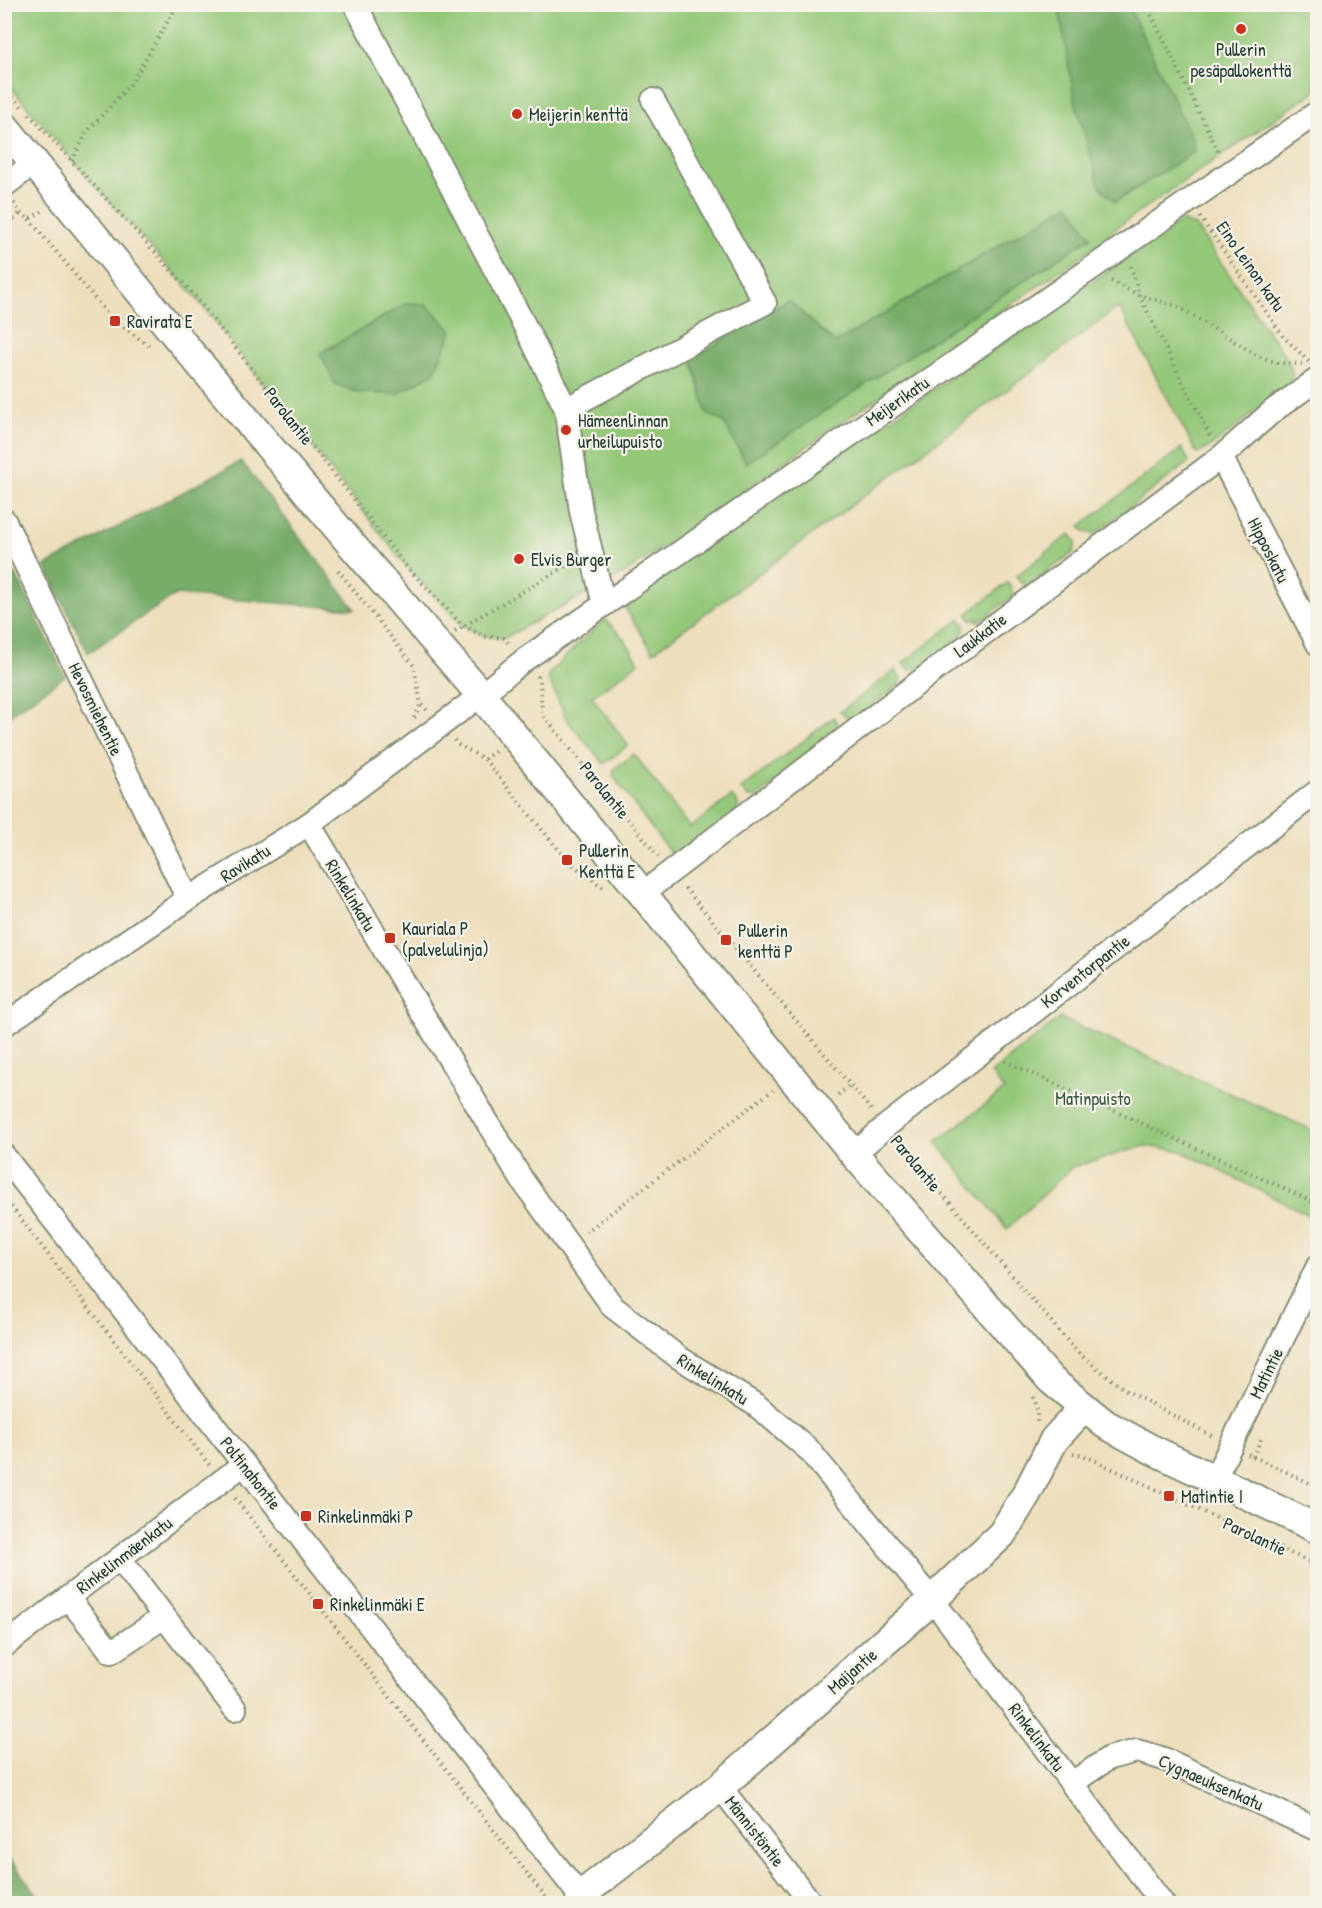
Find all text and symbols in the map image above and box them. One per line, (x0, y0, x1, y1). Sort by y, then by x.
marker: Pullerin pesäpallokenttä (1234, 22, 1248, 36)
place label: Pullerin pesäpallokenttä (1191, 37, 1291, 83)
place label: Meijerin kenttä (529, 102, 628, 127)
marker: Meijerin kenttä (510, 107, 524, 121)
street label: Eino Leinon katu (1211, 216, 1291, 316)
place label: Ravirata E (127, 309, 193, 334)
marker: Ravirata E (108, 314, 122, 328)
street label: Meijerikatu (860, 370, 934, 432)
street label: Parolantie (258, 382, 320, 450)
place label: Hämeenlinnan urheilupuisto (578, 408, 668, 454)
marker: Hämeenlinnan urheilupuisto (559, 423, 573, 437)
street label: Hipposkatu (1242, 513, 1296, 587)
place label: Elvis Burger (531, 547, 611, 572)
marker: Elvis Burger (512, 552, 526, 566)
street label: Laukkatie (948, 607, 1012, 663)
street label: Hevosmiehentie (63, 658, 129, 760)
street label: Parolantie (574, 756, 636, 824)
street label: Ravikatu (215, 838, 275, 888)
place label: Pullerin Kenttä E (579, 838, 635, 884)
marker: Pullerin Kenttä E (560, 853, 574, 867)
street label: Rinkelinkatu (320, 854, 382, 936)
place label: Kauriala P (palvelulinja) (402, 916, 489, 962)
place label: Pullerin kenttä P (738, 918, 793, 964)
street label: Korventorpantie (1035, 928, 1135, 1014)
marker: Kauriala P (palvelulinja) (383, 931, 397, 945)
marker: Pullerin kenttä P (719, 933, 733, 947)
park label: Matinpuisto (1055, 1086, 1131, 1111)
street label: Parolantie (885, 1129, 947, 1197)
street label: Matintie (1243, 1343, 1289, 1403)
street label: Rinkelinkatu (673, 1347, 753, 1411)
street label: Poltinahontie (215, 1431, 287, 1515)
place label: Matintie I (1181, 1484, 1243, 1509)
marker: Matintie I (1162, 1489, 1176, 1503)
place label: Rinkelinmäki P (318, 1504, 414, 1529)
marker: Rinkelinmäki P (299, 1509, 313, 1523)
street label: Parolantie (1219, 1510, 1291, 1562)
street label: Rinkelinmäenkatu (71, 1511, 177, 1599)
place label: Rinkelinmäki E (330, 1592, 425, 1617)
marker: Rinkelinmäki E (311, 1597, 325, 1611)
street label: Maijantie (822, 1642, 882, 1700)
street label: Rinkelinkatu (1003, 1698, 1071, 1776)
street label: Cygnaeuksenkatu (1154, 1748, 1268, 1816)
street label: Männistöntie (719, 1790, 791, 1872)

